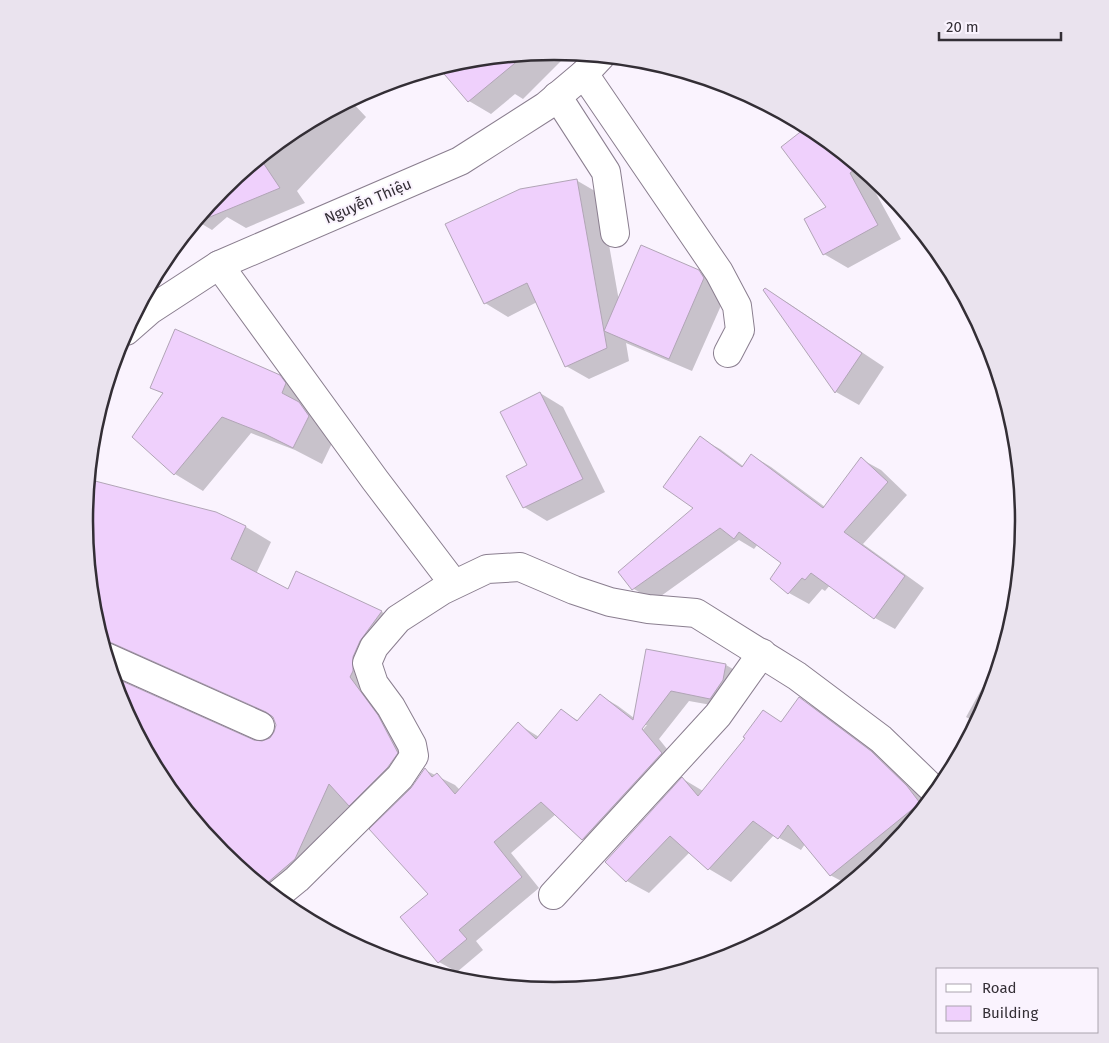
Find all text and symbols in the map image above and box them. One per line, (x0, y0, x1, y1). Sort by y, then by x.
scale bar (939, 10, 1062, 42)
text: 20 m (946, 18, 979, 36)
street label: Nguyễn Thiệu (322, 175, 414, 227)
legend (936, 968, 1099, 1033)
text: Road (982, 979, 1017, 997)
text: Building (982, 1004, 1038, 1022)

